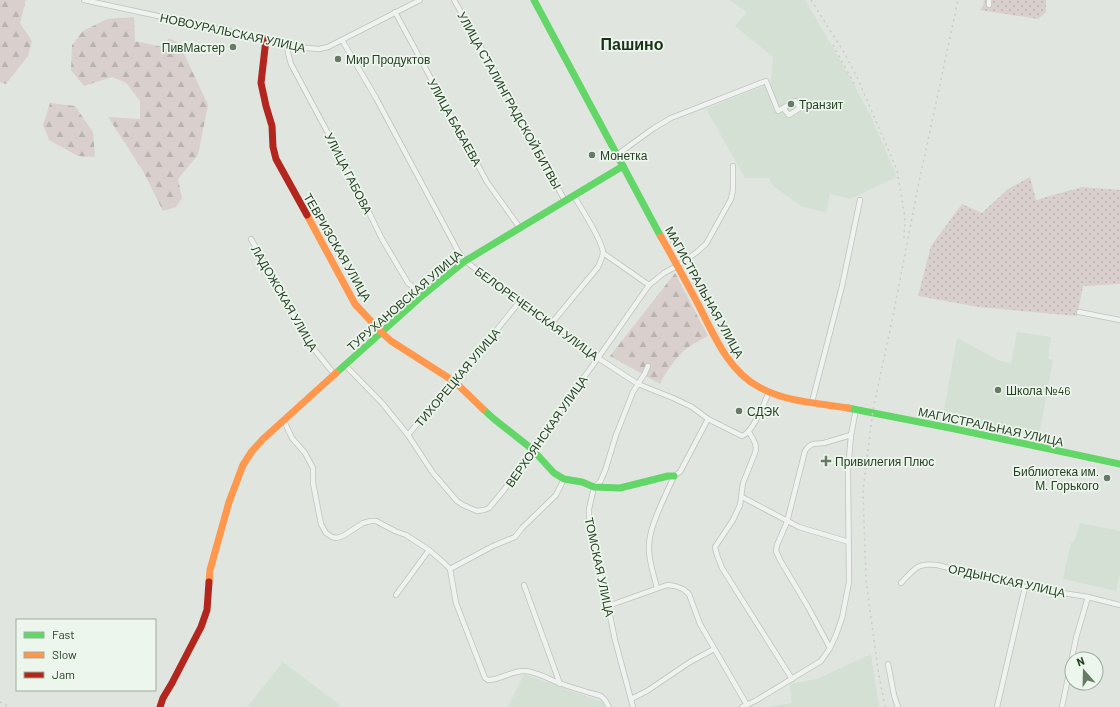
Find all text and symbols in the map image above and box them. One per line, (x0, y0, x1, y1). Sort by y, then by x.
street label: УЛИЦА СТАЛИНГРАДСКОЙ БИТВЫ (454, 9, 565, 191)
street label: НОВОУРАЛЬСКАЯ УЛИЦА (159, 10, 307, 55)
district label: Пашино (600, 34, 664, 53)
place label: ПивМастер (162, 40, 225, 55)
marker: ПивМастер (228, 42, 238, 52)
place label: Мир Продуктов (346, 52, 430, 67)
marker: Мир Продуктов (333, 54, 343, 64)
street label: УЛИЦА БАБАЕВА (424, 76, 485, 169)
place label: Транзит (799, 97, 844, 112)
marker: Транзит (786, 99, 796, 109)
street label: УЛИЦА ГАБОВА (322, 130, 376, 216)
place label: Монетка (600, 148, 648, 162)
marker: Монетка (587, 150, 597, 160)
street label: ТЕВРИЗСКАЯ УЛИЦА (300, 190, 375, 304)
street label: МАГИСТРАЛЬНАЯ УЛИЦА (662, 224, 747, 361)
street label: ЛАДОЖСКАЯ УЛИЦА (248, 243, 321, 354)
street label: ТУРУХАНОВСКАЯ УЛИЦА (344, 246, 465, 354)
street label: БЕЛОРЕЧЕНСКАЯ УЛИЦА (472, 264, 601, 363)
street label: ТИХОРЕЦКАЯ УЛИЦА (412, 325, 503, 430)
street label: ВЕРХОЯНСКАЯ УЛИЦА (502, 373, 591, 490)
place label: Школа №46 (1006, 383, 1071, 397)
marker: Школа №46 (993, 385, 1003, 395)
place label: СДЭК (747, 404, 779, 419)
street label: МАГИСТРАЛЬНАЯ УЛИЦА (917, 404, 1065, 449)
marker: СДЭК (734, 406, 744, 416)
place label: Привилегия Плюс (835, 454, 934, 469)
marker: Привилегия Плюс (820, 455, 832, 467)
place label: Библиотека им. М. Горького (1013, 464, 1099, 493)
marker: Библиотека им. М. Горького (1102, 473, 1112, 483)
street label: ТОМСКАЯ УЛИЦА (582, 516, 617, 618)
street label: ОРДЫНСКАЯ УЛИЦА (947, 561, 1067, 600)
legend (16, 619, 156, 691)
text: Fast (52, 627, 75, 641)
text: Slow (52, 647, 77, 661)
north arrow (1064, 651, 1104, 691)
text: N (1075, 654, 1086, 668)
text: Jam (52, 667, 75, 681)

